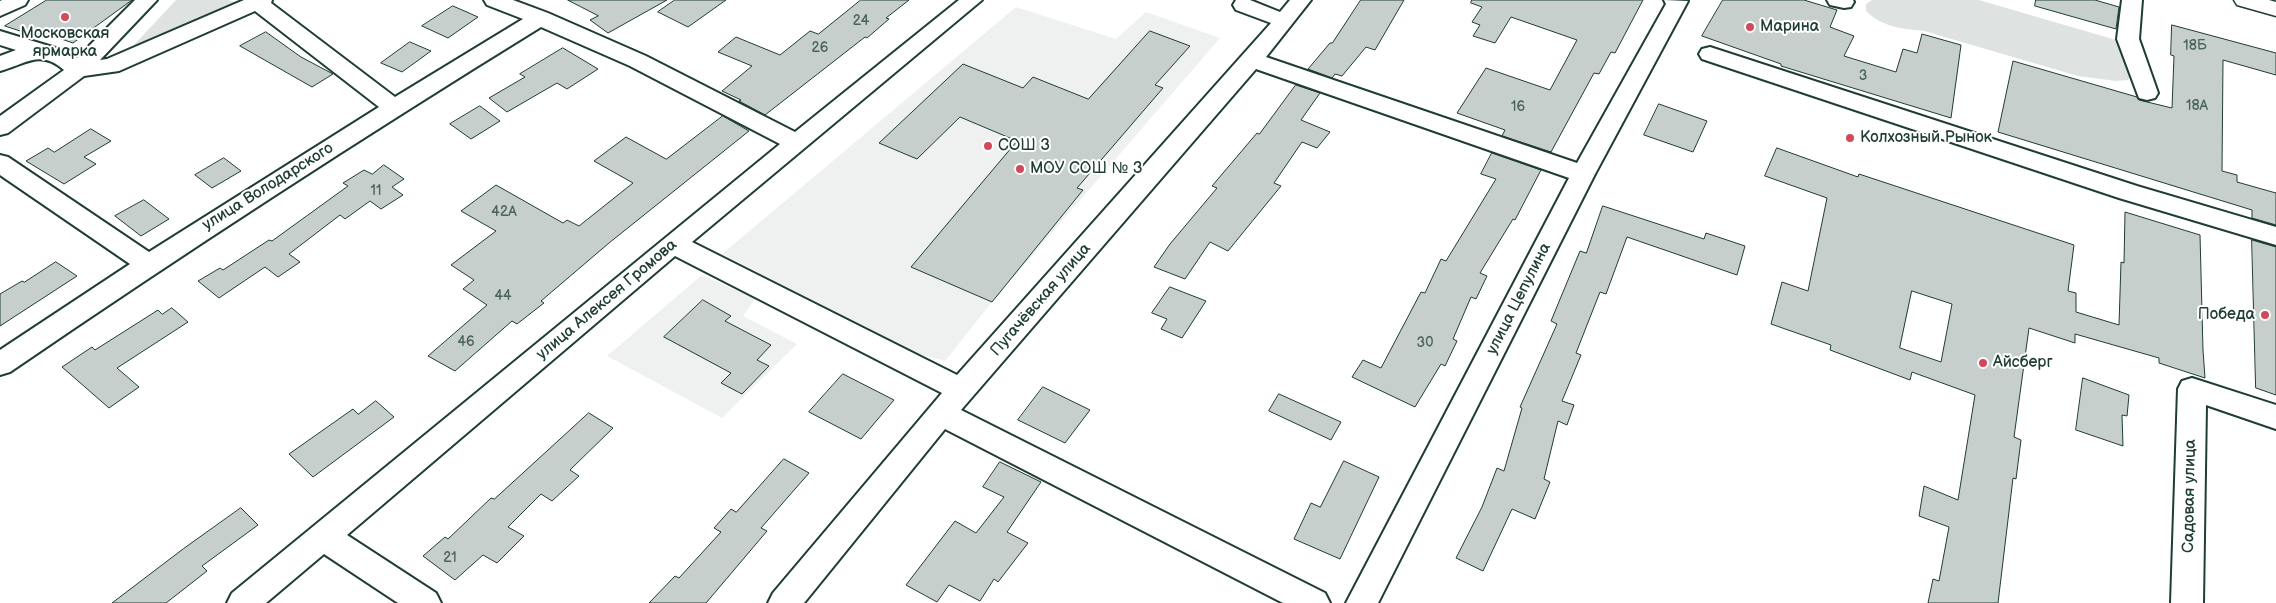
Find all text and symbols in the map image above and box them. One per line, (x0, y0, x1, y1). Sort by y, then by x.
marker: Московская ярмарка (59, 11, 71, 23)
house number: 24 (853, 13, 869, 29)
place label: Марина (1760, 17, 1819, 37)
marker: Марина (1744, 21, 1756, 33)
place label: Московская ярмарка (21, 24, 109, 62)
house number: 18Б (2183, 38, 2207, 54)
house number: 26 (812, 40, 828, 56)
house number: 3 (1859, 68, 1867, 84)
house number: 18А (2186, 98, 2208, 114)
house number: 16 (1511, 99, 1525, 115)
place label: Колхозный Рынок (1860, 128, 1992, 148)
marker: Колхозный Рынок (1844, 132, 1856, 144)
place label: СОШ 3 (998, 136, 1050, 156)
street label: улица Володарского (199, 139, 337, 235)
marker: СОШ 3 (982, 140, 994, 152)
place label: МОУ СОШ № 3 (1030, 159, 1143, 179)
marker: МОУ СОШ № 3 (1014, 163, 1026, 175)
house number: 11 (371, 183, 381, 199)
house number: 42А (491, 204, 517, 220)
street label: улица Алексея Громова (533, 236, 681, 364)
street label: Пугачёвская улица (987, 240, 1095, 360)
street label: улица Цепулина (1483, 240, 1555, 358)
house number: 44 (494, 288, 512, 304)
place label: Победа (2198, 305, 2255, 325)
marker: Победа (2259, 309, 2271, 321)
house number: 46 (457, 334, 475, 350)
house number: 30 (1417, 335, 1433, 351)
place label: Айсберг (1993, 353, 2053, 373)
marker: Айсберг (1977, 357, 1989, 369)
street label: Садовая улица (2179, 439, 2201, 553)
house number: 21 (443, 550, 457, 566)

